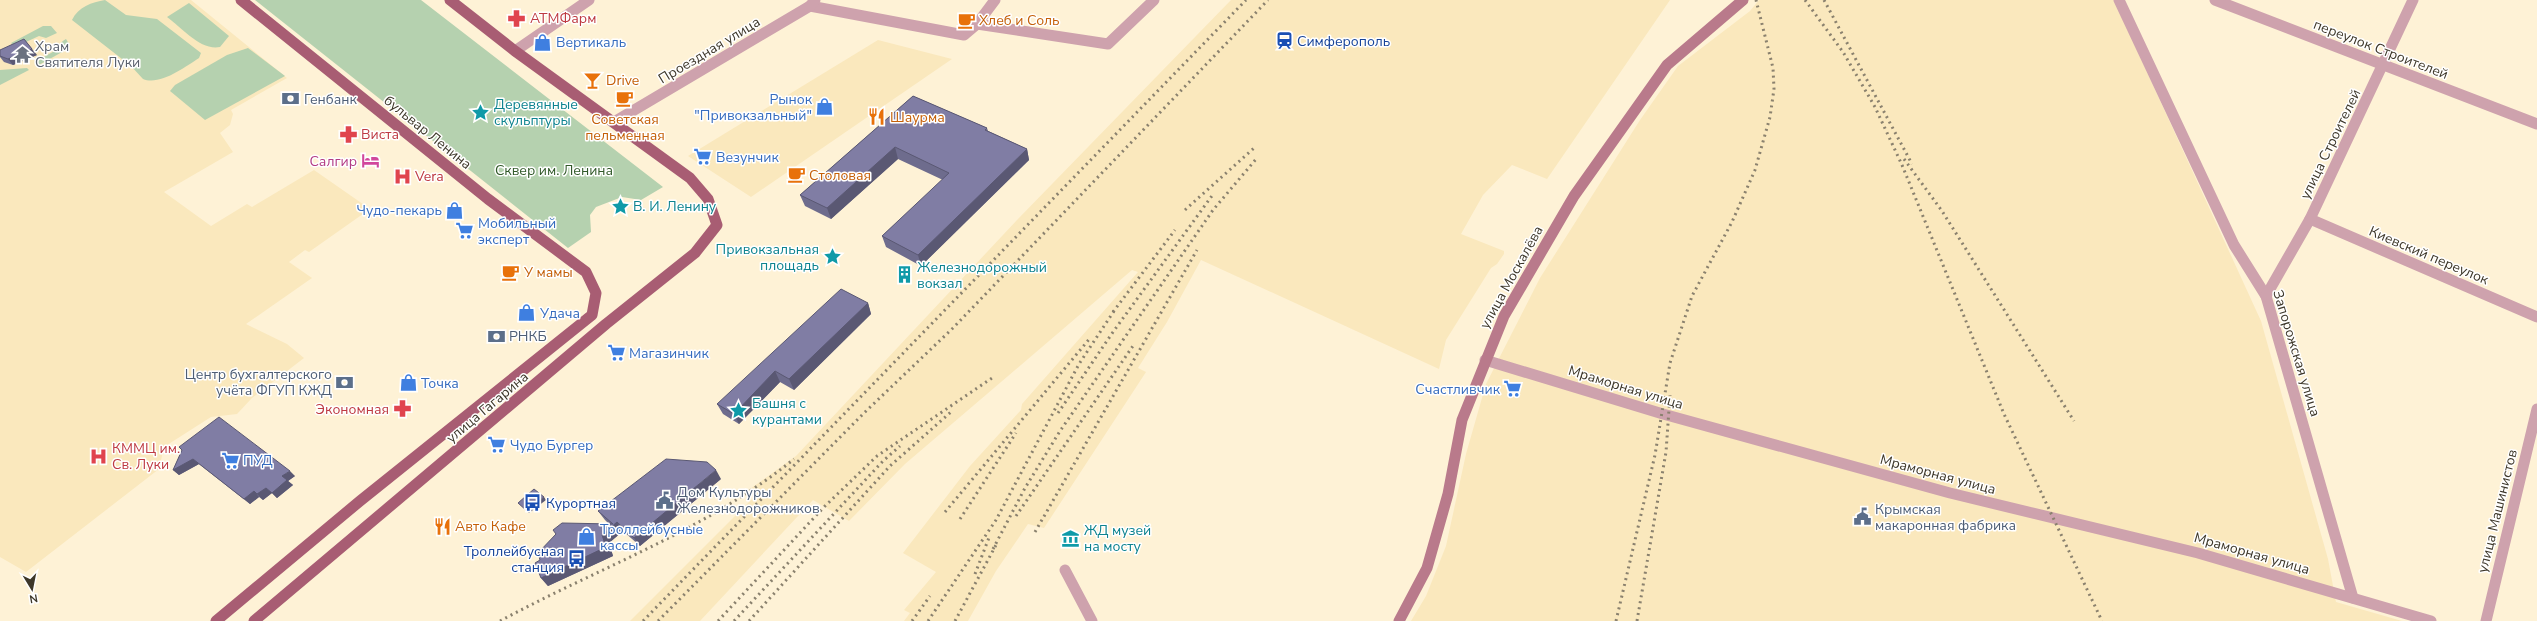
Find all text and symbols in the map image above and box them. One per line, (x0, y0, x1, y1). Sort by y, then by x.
pharmacy icon: АТМФарм (507, 8, 527, 28)
place label: АТМФарм (530, 9, 596, 28)
cafe icon: Хлеб и Соль (956, 10, 976, 30)
place label: Хлеб и Соль (979, 11, 1060, 30)
street label: Проездная улица (655, 12, 764, 88)
street label: переулок Строителей (2311, 15, 2451, 84)
station icon: Симферополь (1274, 31, 1294, 51)
shop icon: Вертикаль (533, 32, 553, 52)
place label: Симферополь (1297, 32, 1390, 51)
place label: Вертикаль (556, 33, 626, 52)
place label: Храм Святителя Луки (35, 37, 140, 72)
temple icon: Храм Святителя Луки (12, 44, 32, 64)
bar icon: Drive (583, 70, 603, 90)
place label: Drive (606, 71, 639, 90)
street label: улица Строителей (2296, 86, 2365, 202)
bank icon: Генбанк (281, 89, 301, 109)
cafe icon: Советская пельменная (615, 89, 635, 109)
place label: Генбанк (304, 90, 357, 109)
place label: Рынок "Привокзальный" (694, 90, 813, 125)
street label: бульвар Ленина (380, 91, 475, 174)
place label: Деревянные скульптуры (494, 95, 578, 130)
shop icon: Рынок "Привокзальный" (815, 97, 835, 117)
place icon: Деревянные скульптуры (471, 102, 491, 122)
restaurant icon: Шаурма (867, 107, 887, 127)
place label: Шаурма (890, 108, 945, 127)
place label: Советская пельменная (585, 110, 665, 145)
pharmacy icon: Виста (338, 124, 358, 144)
place label: Виста (361, 125, 399, 144)
supermarket icon: Везунчик (693, 147, 713, 167)
place label: Везунчик (716, 148, 779, 167)
hotel icon: Салгир (360, 151, 380, 171)
place label: Салгир (310, 152, 357, 171)
park label: Сквер им. Ленина (495, 161, 613, 180)
cafe icon: Столовая (786, 165, 806, 185)
hospital icon: Vera (392, 166, 412, 186)
place label: Столовая (809, 166, 871, 185)
place label: Vera (414, 167, 444, 186)
place icon: В. И. Ленину (610, 196, 630, 216)
place label: В. И. Ленину (633, 197, 717, 216)
shop icon: Чудо-пекарь (445, 200, 465, 220)
place label: Чудо-пекарь (357, 201, 442, 220)
place label: Мобильный эксперт (478, 214, 556, 249)
supermarket icon: Мобильный эксперт (455, 221, 475, 241)
street label: улица Москалёва (1475, 222, 1548, 332)
street label: Киевский переулок (2366, 222, 2492, 289)
place label: Привокзальная площадь (716, 240, 819, 275)
place icon: Привокзальная площадь (822, 247, 842, 267)
place label: Железнодорожный вокзал (917, 258, 1047, 293)
cafe icon: У мамы (501, 262, 521, 282)
place label: У мамы (523, 263, 573, 282)
building icon: Железнодорожный вокзал (894, 265, 914, 285)
street label: Запорожская улица (2268, 287, 2325, 419)
shop icon: Удача (517, 303, 537, 323)
place label: Удача (539, 304, 580, 323)
bank icon: РНКБ (486, 326, 506, 346)
place label: РНКБ (509, 327, 547, 346)
supermarket icon: Магазинчик (606, 343, 626, 363)
place label: Магазинчик (629, 344, 709, 363)
street label: Мраморная улица (1566, 361, 1686, 414)
place label: Центр бухгалтерского учёта ФГУП КЖД (185, 365, 332, 400)
street label: улица Гагарина (442, 367, 532, 447)
bank icon: Центр бухгалтерского учёта ФГУП КЖД (335, 372, 355, 392)
shop icon: Точка (398, 373, 418, 393)
place label: Точка (421, 374, 459, 393)
supermarket icon: Счастливчик (1503, 379, 1523, 399)
place label: Счастливчик (1415, 380, 1501, 399)
place label: Башня с курантами (752, 394, 822, 429)
pharmacy icon: Экономная (392, 399, 412, 419)
place label: Экономная (316, 400, 389, 419)
place icon: Башня с курантами (729, 401, 749, 421)
supermarket icon: Чудо Бургер (487, 435, 507, 455)
place label: Чудо Бургер (510, 436, 593, 455)
place label: КММЦ им. Св. Луки (112, 439, 180, 474)
hospital icon: КММЦ им. Св. Луки (89, 446, 109, 466)
street label: улица Машинистов (2473, 447, 2522, 575)
supermarket icon: ПУД (220, 450, 240, 470)
street label: Мраморная улица (1878, 450, 1998, 499)
place label: ПУД (243, 451, 273, 470)
place label: Дом Культуры Железнодорожников (677, 483, 820, 518)
public building icon: Дом Культуры Железнодорожников (654, 490, 674, 510)
bus stop icon: Курортная (523, 493, 543, 513)
place label: Курортная (546, 494, 616, 513)
place label: Крымская макаронная фабрика (1875, 500, 2016, 535)
public building icon: Крымская макаронная фабрика (1852, 507, 1872, 527)
restaurant icon: Авто Кафе (432, 516, 452, 536)
place label: Авто Кафе (455, 517, 526, 536)
place label: Троллейбусные кассы (600, 520, 703, 555)
place label: ЖД музей на мосту (1084, 521, 1151, 556)
shop icon: Троллейбусные кассы (577, 527, 597, 547)
museum icon: ЖД музей на мосту (1061, 528, 1081, 548)
street label: Мраморная улица (2192, 528, 2312, 579)
place label: Троллейбусная станция (464, 542, 564, 577)
bus stop icon: Троллейбусная станция (567, 549, 587, 569)
north arrow (12, 569, 52, 609)
text: N (28, 590, 39, 606)

